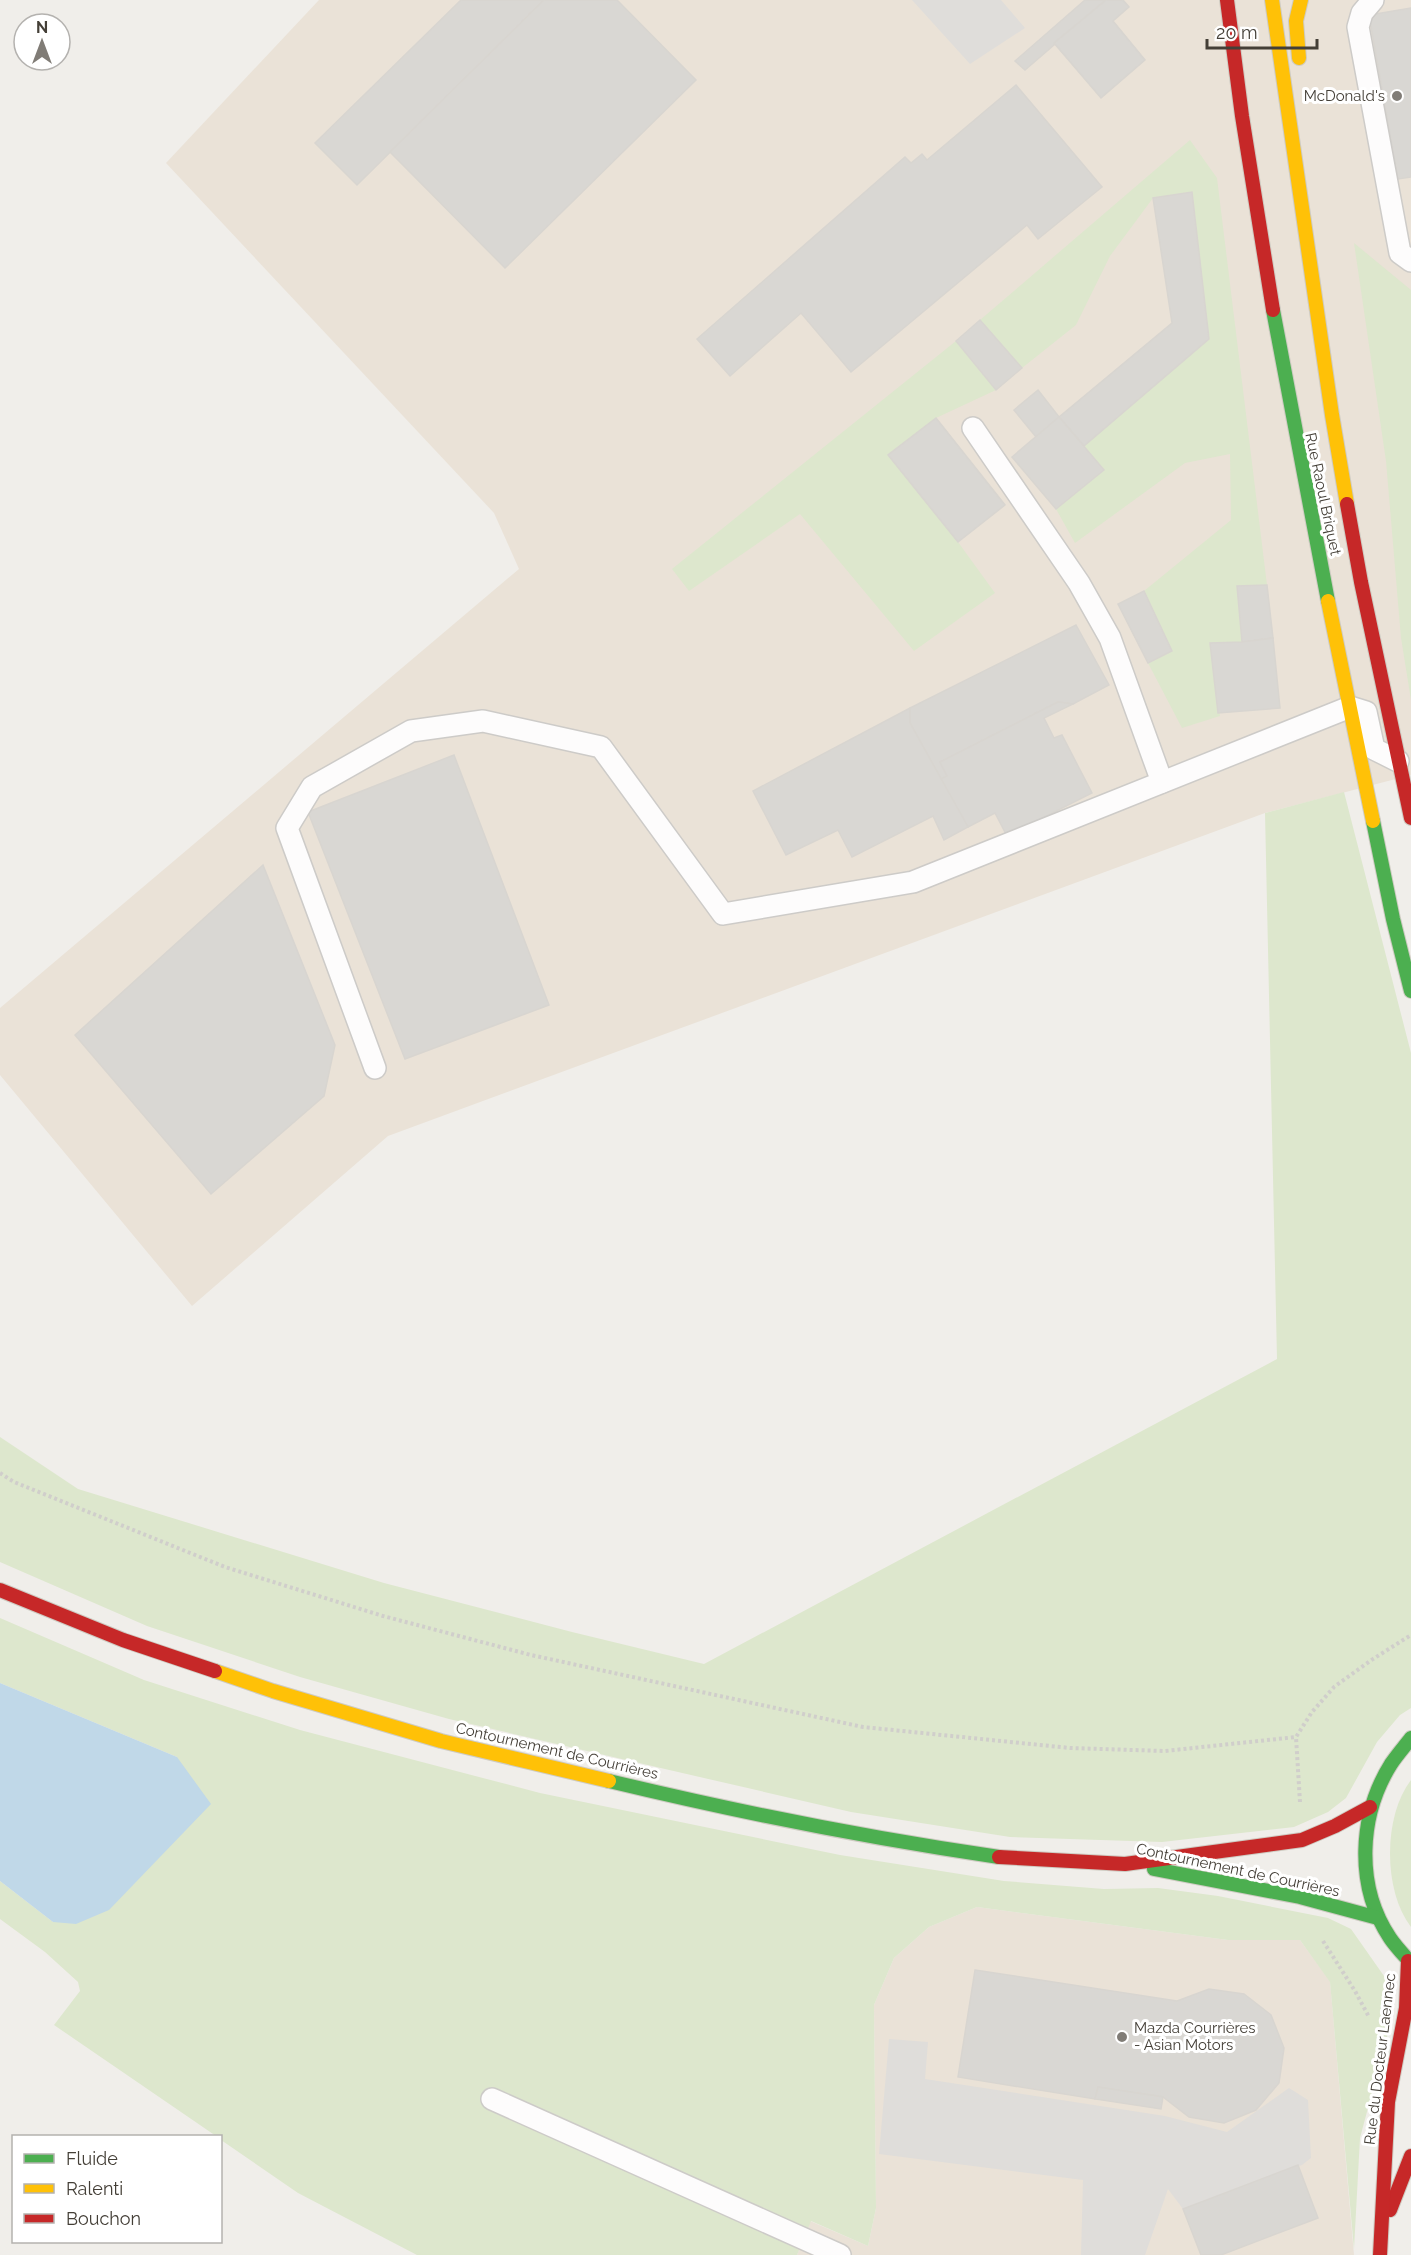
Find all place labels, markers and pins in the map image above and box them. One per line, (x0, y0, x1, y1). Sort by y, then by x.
place label: McDonald's (1304, 87, 1385, 105)
marker: McDonald's (1390, 89, 1404, 103)
place label: Mazda Courrières - Asian Motors (1134, 2019, 1256, 2054)
marker: Mazda Courrières - Asian Motors (1115, 2030, 1129, 2044)

